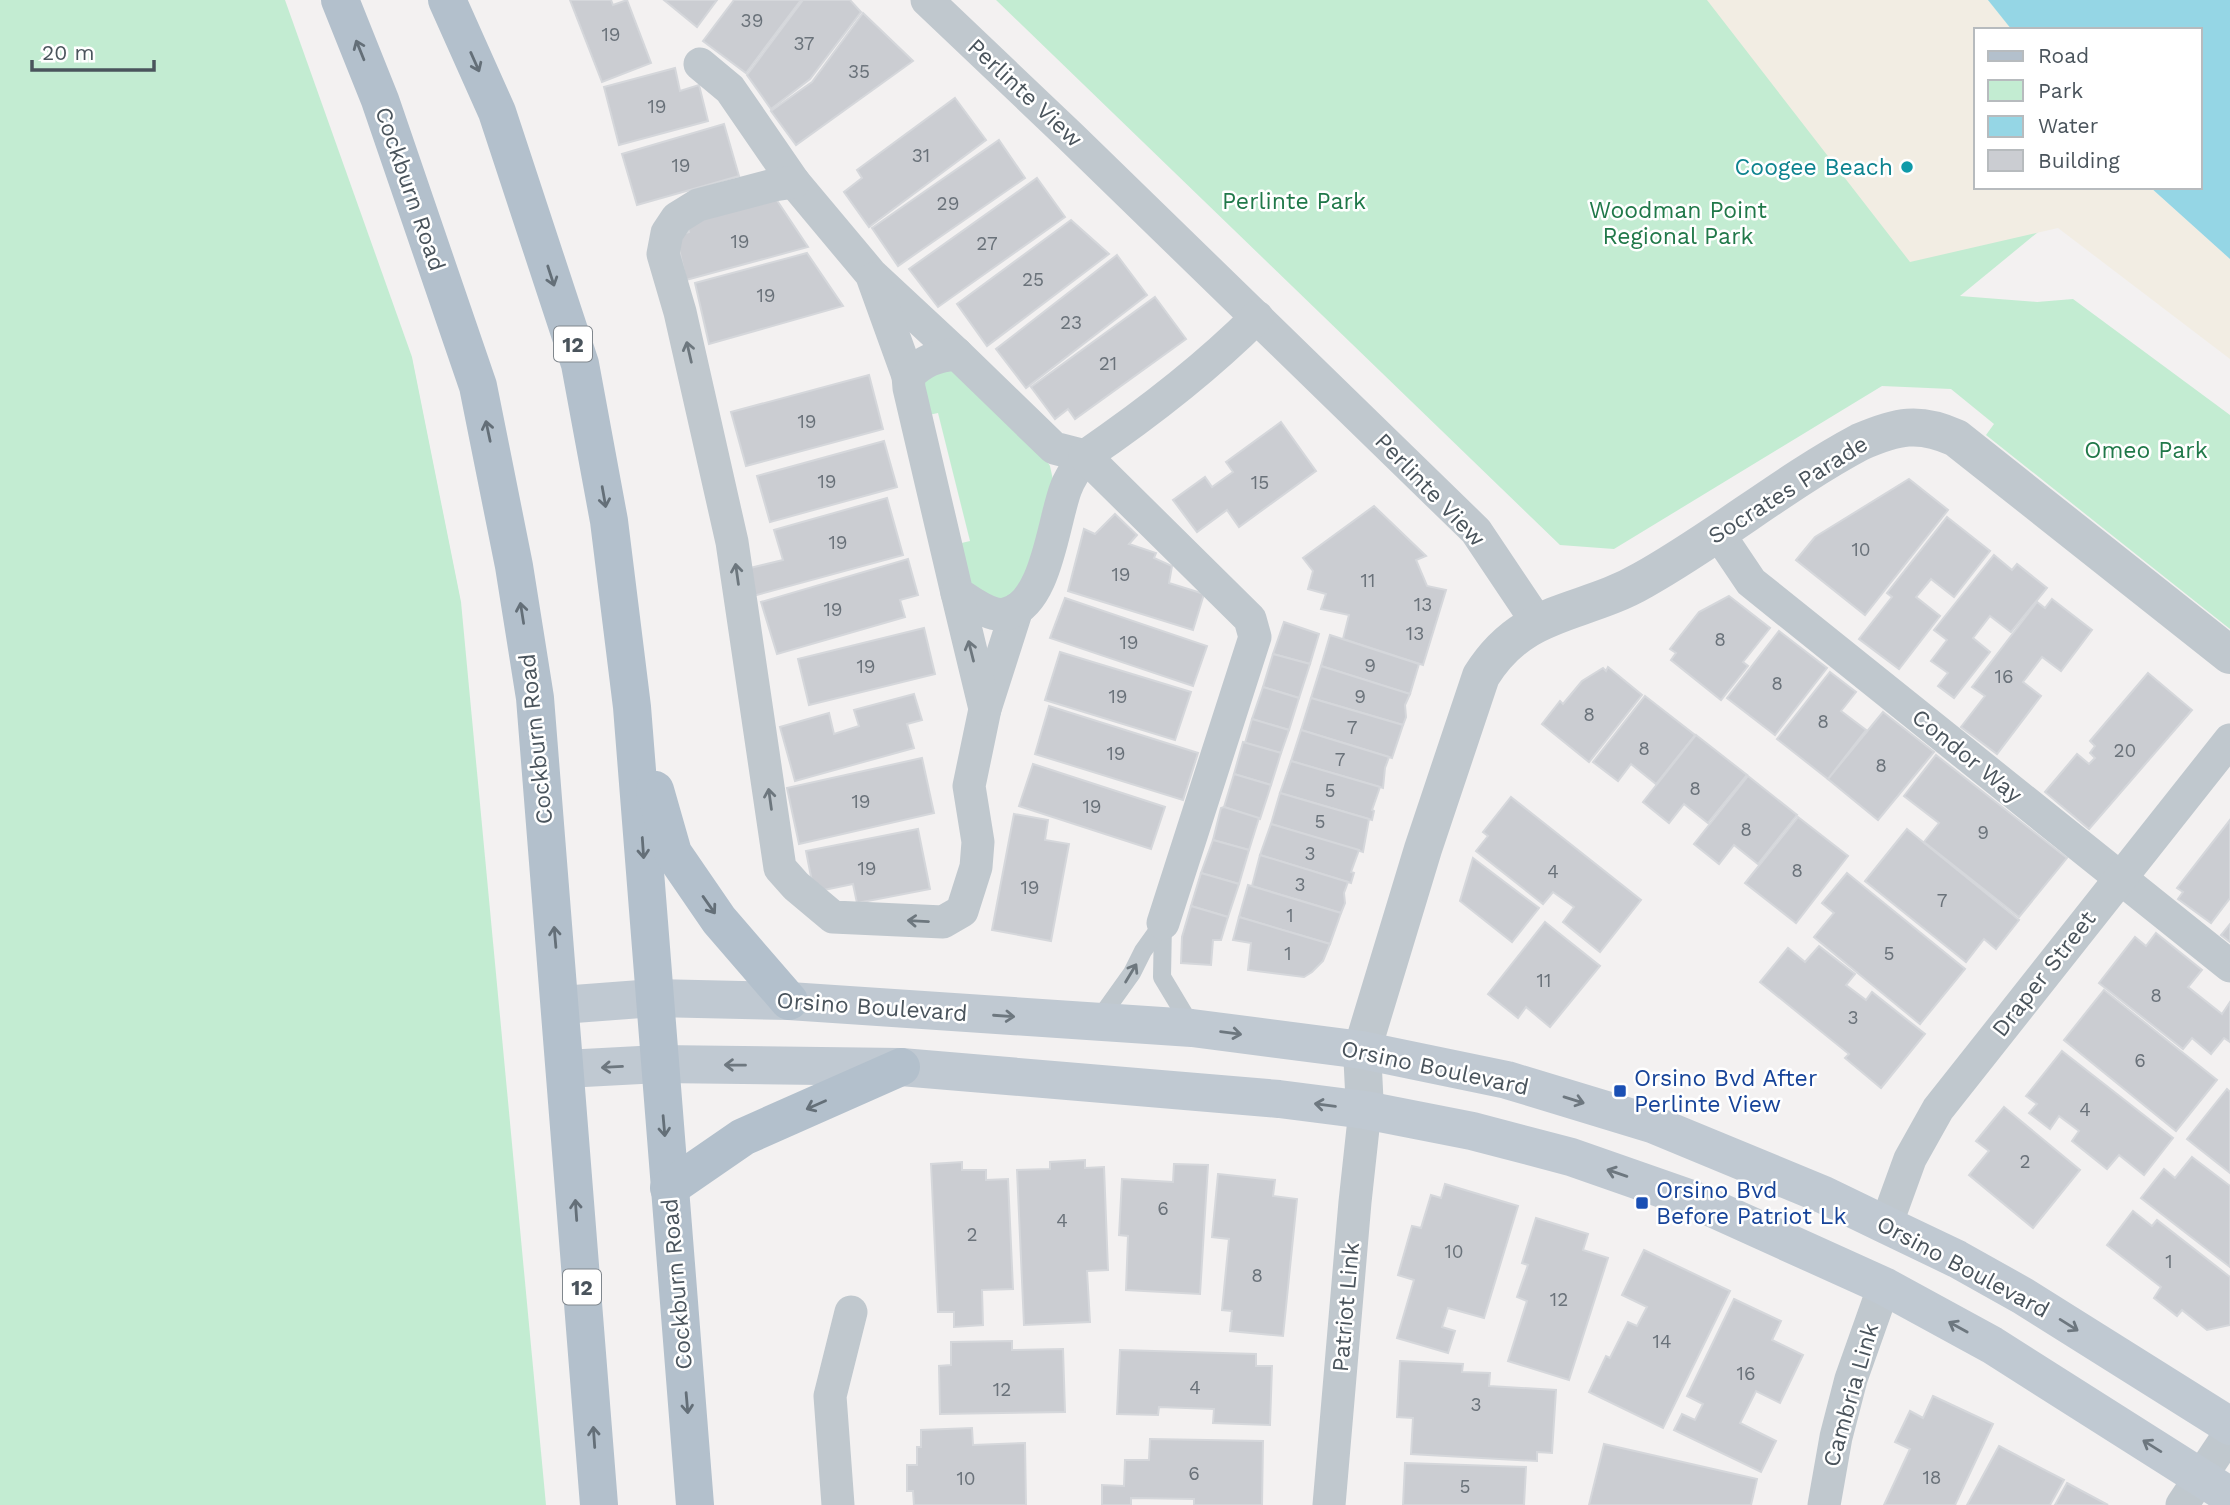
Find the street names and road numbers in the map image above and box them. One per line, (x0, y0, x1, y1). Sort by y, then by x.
street label: Perlinte View (962, 33, 1088, 153)
street label: Cockburn Road (369, 103, 451, 275)
road number: 12 (554, 326, 592, 362)
street label: Perlinte View (1369, 428, 1491, 552)
street label: Socrates Parade (1703, 430, 1873, 550)
street label: Cockburn Road (514, 652, 558, 826)
street label: Condor Way (1907, 703, 2028, 809)
street label: Draper Street (1987, 905, 2102, 1042)
street label: Orsino Boulevard (776, 987, 968, 1027)
street label: Orsino Boulevard (1339, 1035, 1531, 1101)
street label: Cockburn Road (656, 1197, 698, 1371)
street label: Orsino Boulevard (1872, 1210, 2054, 1324)
street label: Patriot Link (1327, 1241, 1365, 1373)
road number: 12 (563, 1270, 601, 1304)
street label: Cambria Link (1818, 1320, 1884, 1470)

